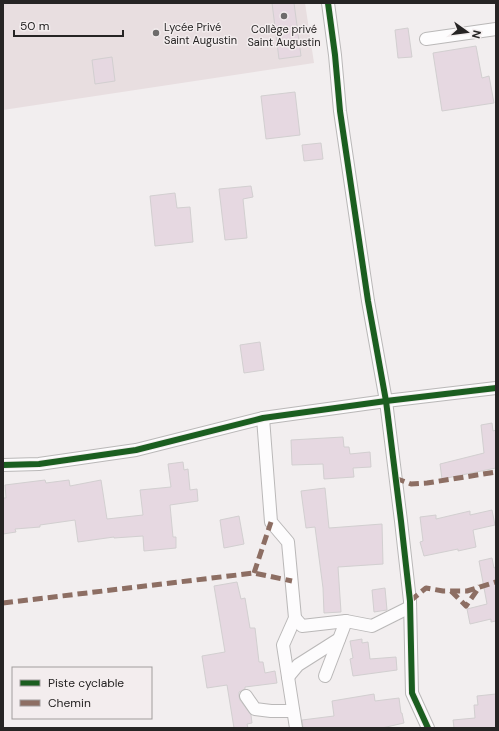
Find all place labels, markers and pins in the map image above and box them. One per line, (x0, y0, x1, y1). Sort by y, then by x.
marker: Collège privé Saint Augustin (279, 11, 289, 21)
place label: Lycée Privé Saint Augustin (164, 20, 237, 47)
place label: Collège privé Saint Augustin (247, 22, 321, 49)
marker: Lycée Privé Saint Augustin (151, 28, 161, 38)

